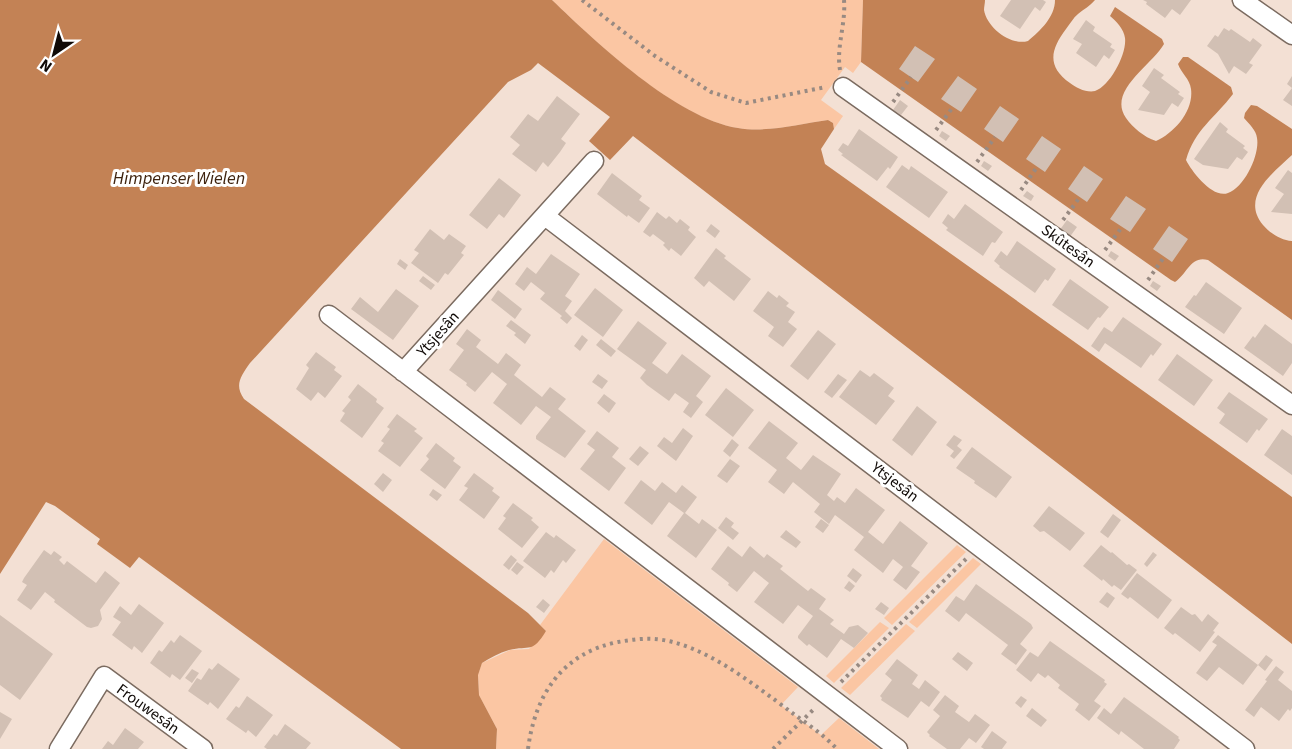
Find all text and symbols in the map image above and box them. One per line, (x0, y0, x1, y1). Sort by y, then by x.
north arrow (24, 24, 84, 84)
text: N (35, 53, 57, 78)
water label: Himpenser Wielen (113, 166, 245, 191)
street label: Skûtesân (1037, 219, 1099, 273)
street label: Ytsjesân (411, 306, 464, 362)
street label: Ytsjesân (866, 456, 923, 507)
street label: Frouwesân (112, 679, 184, 739)

